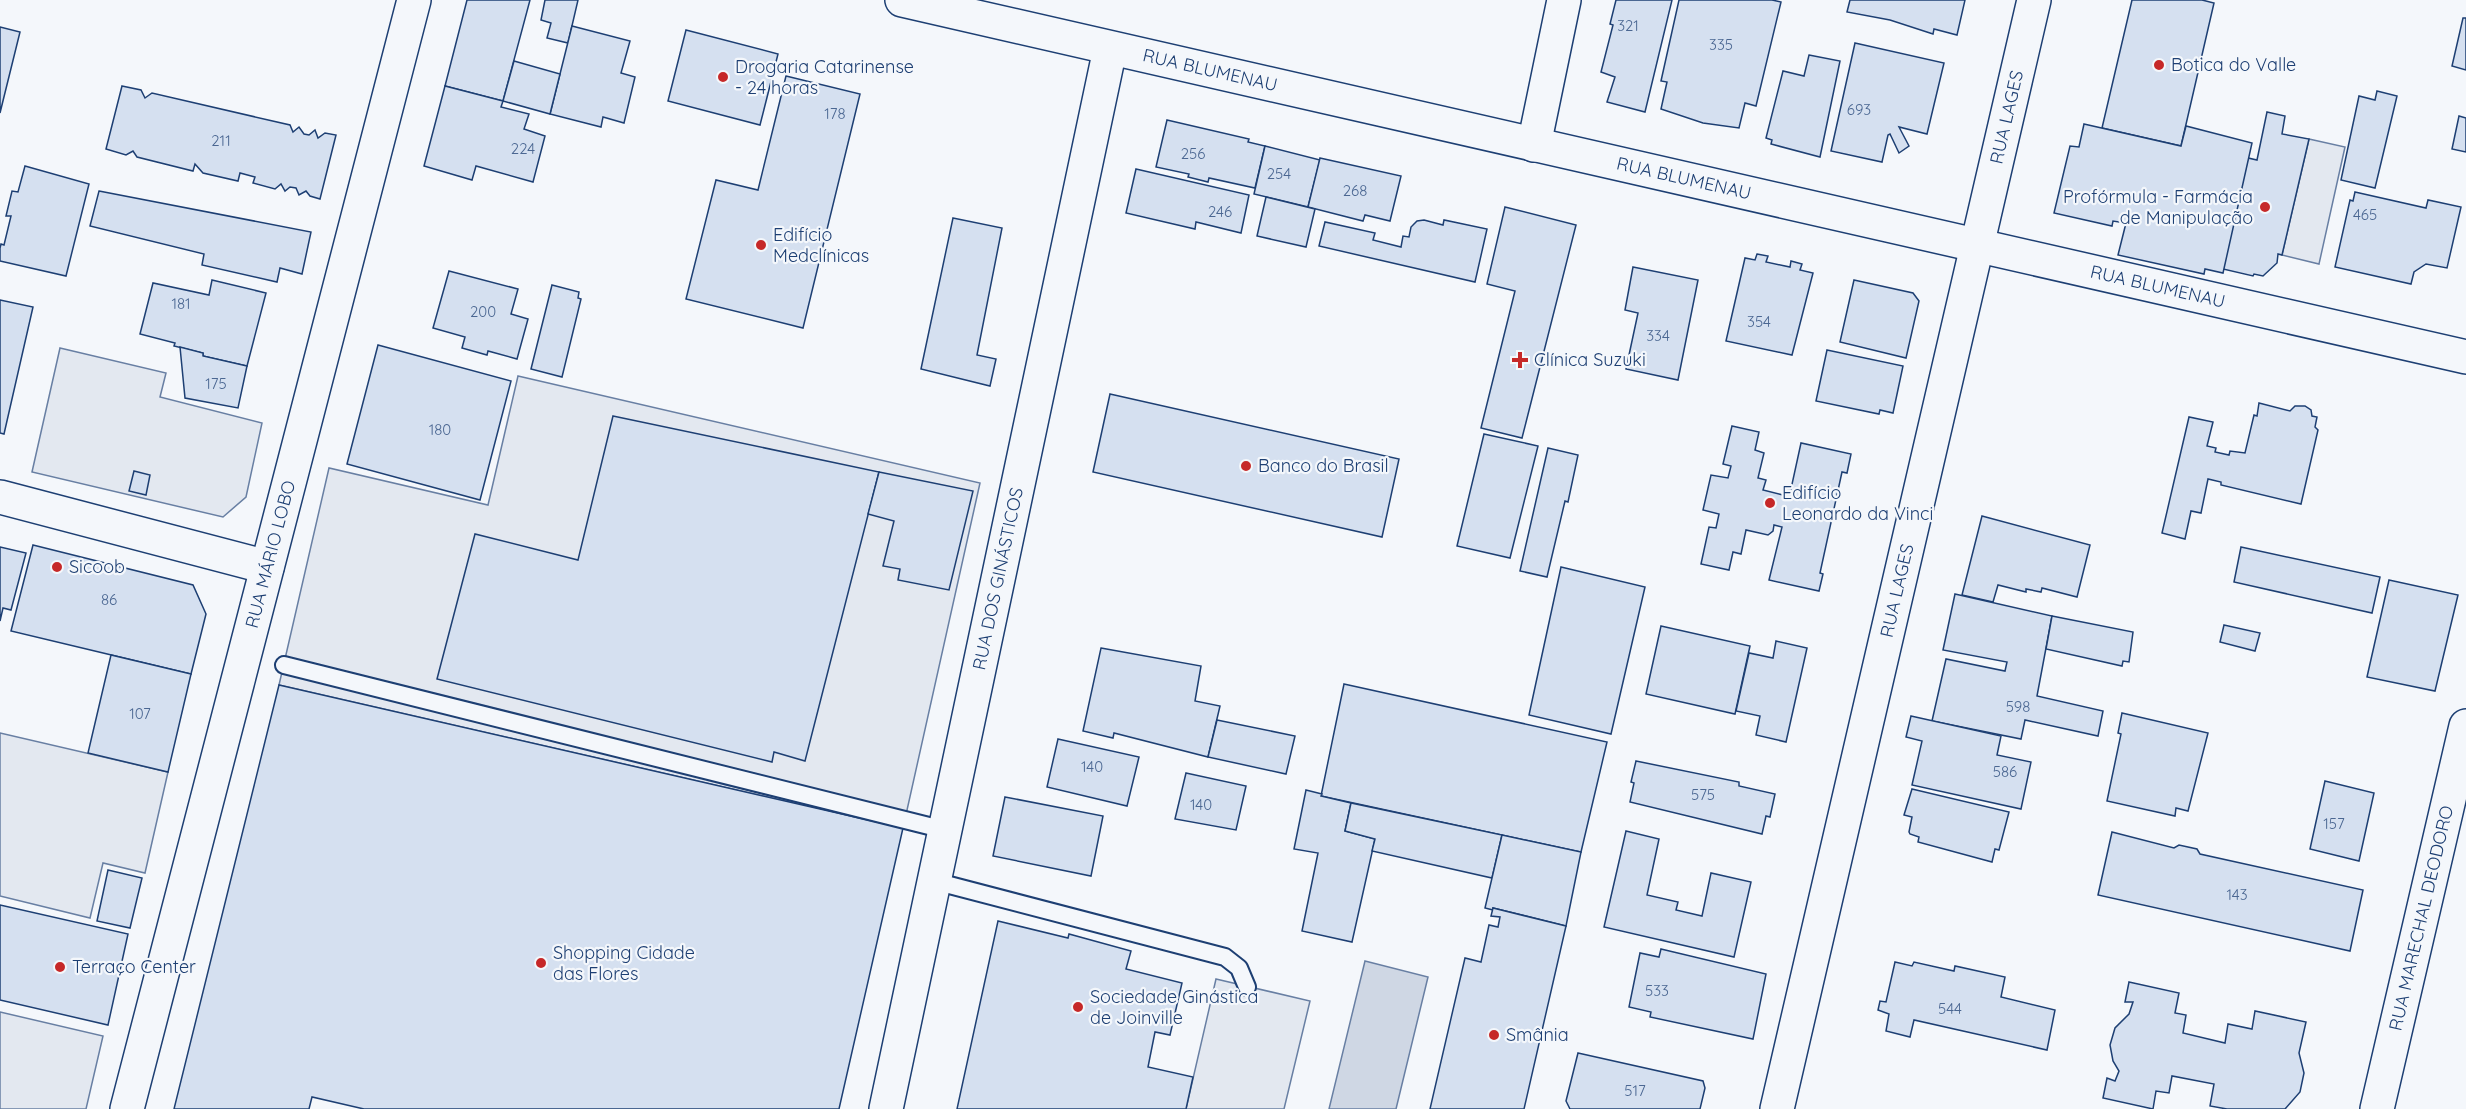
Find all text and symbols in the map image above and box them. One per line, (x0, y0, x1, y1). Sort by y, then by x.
house number: 321 (1617, 16, 1639, 35)
house number: 335 (1709, 35, 1733, 54)
street label: RUA BLUMENAU (1141, 43, 1280, 96)
place label: Botica do Valle (2171, 53, 2296, 76)
place label: Drogaria Catarinense - 24 horas (735, 55, 914, 99)
marker: Botica do Valle (2152, 58, 2166, 72)
street label: RUA LAGES (1984, 68, 2028, 166)
marker: Drogaria Catarinense - 24 horas (716, 70, 730, 84)
house number: 693 (1847, 100, 1871, 119)
house number: 178 (824, 104, 846, 123)
house number: 211 (211, 131, 231, 150)
house number: 224 (511, 139, 535, 158)
house number: 256 (1181, 144, 1205, 163)
street label: RUA BLUMENAU (1614, 151, 1754, 205)
house number: 254 (1267, 164, 1291, 183)
house number: 268 (1343, 181, 1367, 200)
place label: Profórmula - Farmácia de Manipulação (2063, 185, 2253, 229)
marker: Profórmula - Farmácia de Manipulação (2258, 200, 2272, 214)
house number: 246 (1208, 202, 1232, 221)
house number: 465 (2353, 205, 2377, 224)
place label: Edifício Medclínicas (773, 223, 869, 267)
marker: Edifício Medclínicas (754, 238, 768, 252)
street label: RUA BLUMENAU (2088, 260, 2227, 313)
house number: 181 (171, 294, 191, 313)
house number: 200 (470, 302, 496, 321)
house number: 354 (1747, 312, 1771, 331)
house number: 334 (1646, 326, 1670, 345)
place label: Clínica Suzuki (1534, 348, 1646, 371)
marker: Clínica Suzuki (1511, 351, 1529, 369)
house number: 175 (205, 374, 227, 393)
house number: 180 (429, 420, 451, 439)
place label: Banco do Brasil (1258, 454, 1389, 477)
marker: Banco do Brasil (1239, 459, 1253, 473)
street label: RUA MÁRIO LOBO (240, 478, 300, 630)
place label: Edifício Leonardo da Vinci (1782, 481, 1933, 525)
street label: RUA DOS GINÁSTICOS (967, 485, 1028, 672)
marker: Edifício Leonardo da Vinci (1763, 496, 1777, 510)
street label: RUA LAGES (1875, 542, 1919, 640)
place label: Sicoob (69, 555, 125, 578)
marker: Sicoob (50, 560, 64, 574)
house number: 86 (101, 590, 117, 609)
house number: 598 (2006, 697, 2030, 716)
house number: 107 (129, 704, 151, 723)
house number: 140 (1081, 757, 1103, 776)
house number: 586 (1993, 762, 2017, 781)
house number: 575 (1691, 785, 1715, 804)
house number: 140 (1190, 795, 1212, 814)
street label: RUA MARECHAL DEODORO (2384, 803, 2458, 1033)
house number: 157 (2323, 814, 2345, 833)
house number: 143 (2226, 885, 2248, 904)
place label: Shopping Cidade das Flores (553, 941, 695, 985)
place label: Terraço Center (72, 955, 196, 978)
marker: Shopping Cidade das Flores (534, 956, 548, 970)
marker: Terraço Center (53, 960, 67, 974)
house number: 533 (1645, 981, 1669, 1000)
place label: Sociedade Ginástica de Joinville (1090, 985, 1258, 1029)
house number: 544 (1938, 999, 1962, 1018)
marker: Sociedade Ginástica de Joinville (1071, 1000, 1085, 1014)
place label: Smânia (1506, 1023, 1569, 1046)
marker: Smânia (1487, 1028, 1501, 1042)
house number: 517 (1624, 1081, 1646, 1100)

